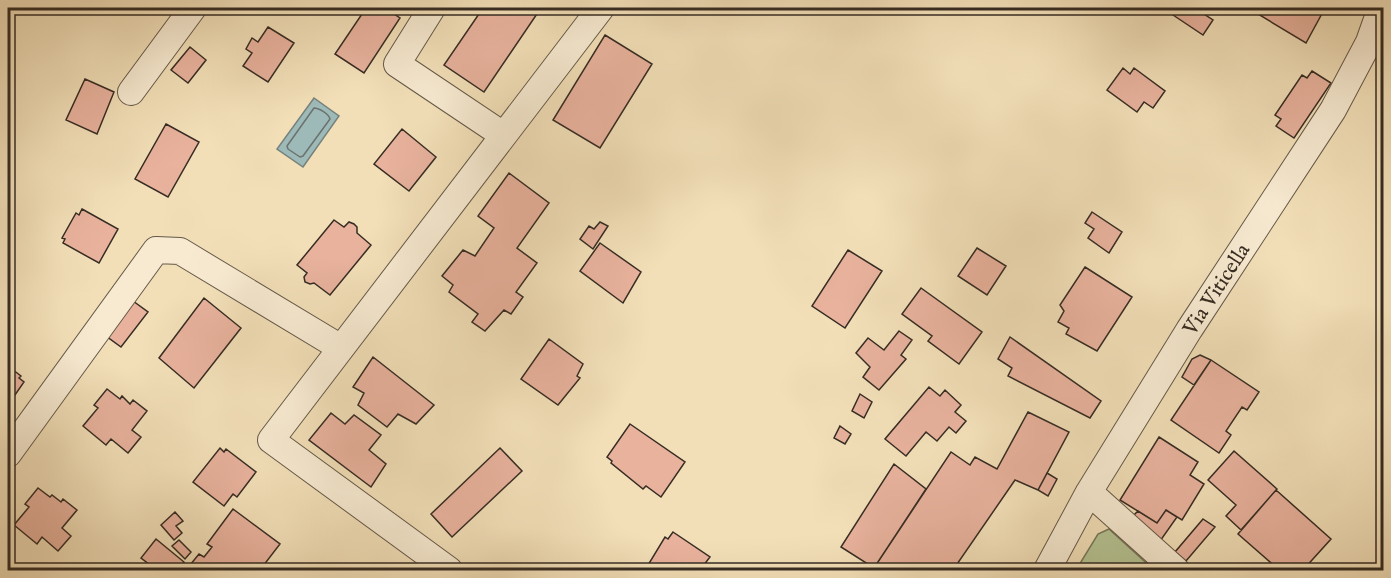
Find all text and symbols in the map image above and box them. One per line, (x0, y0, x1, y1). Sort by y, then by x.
street label: Via Viticella (1177, 238, 1257, 342)

